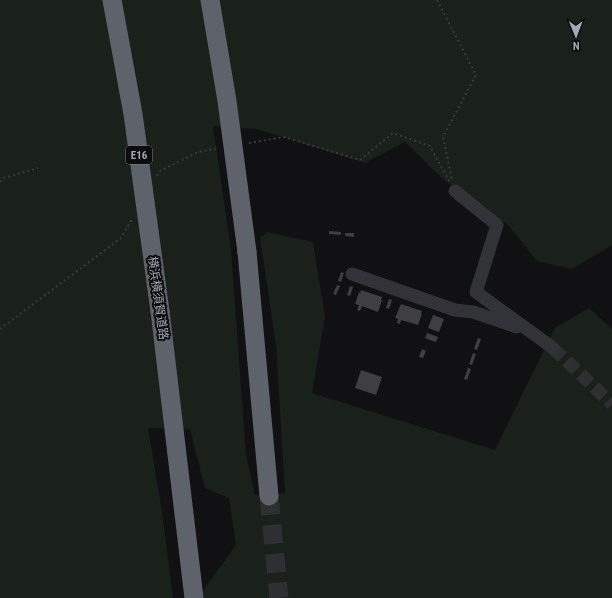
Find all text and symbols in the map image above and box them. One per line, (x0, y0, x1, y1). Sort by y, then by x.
north arrow (556, 16, 596, 56)
text: N (572, 39, 580, 52)
road number: E16 (126, 146, 152, 164)
street label: 横浜横須賀道路 (145, 255, 171, 341)

